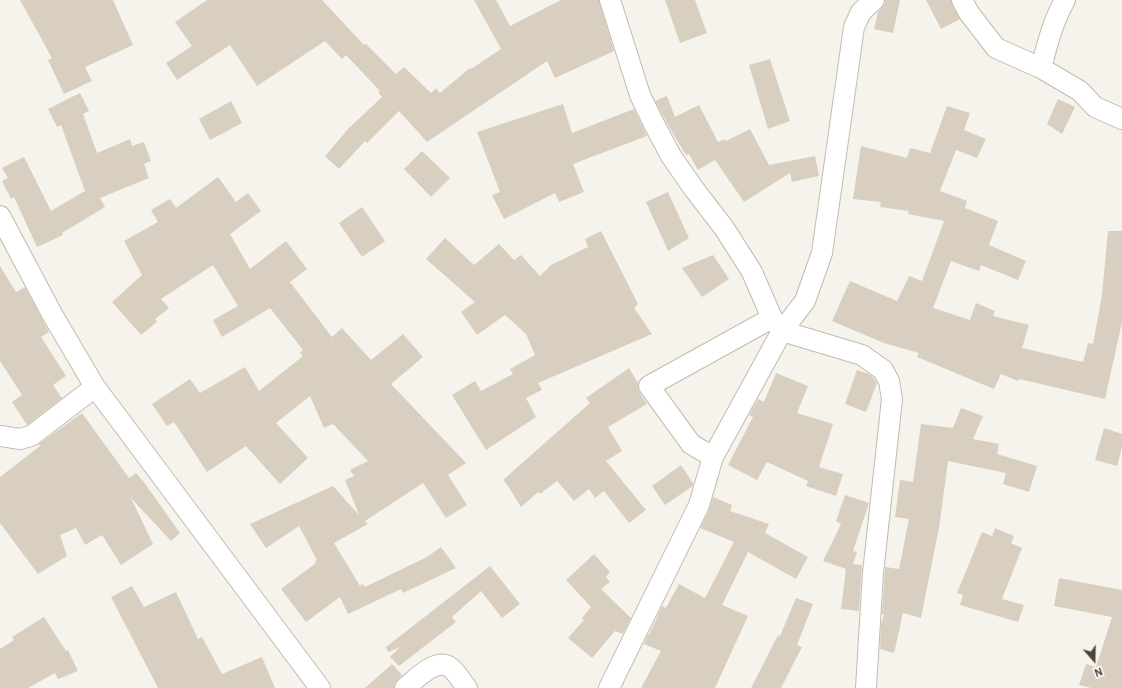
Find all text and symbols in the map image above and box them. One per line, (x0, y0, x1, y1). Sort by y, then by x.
north arrow (1074, 640, 1114, 680)
text: N (1092, 663, 1104, 679)

